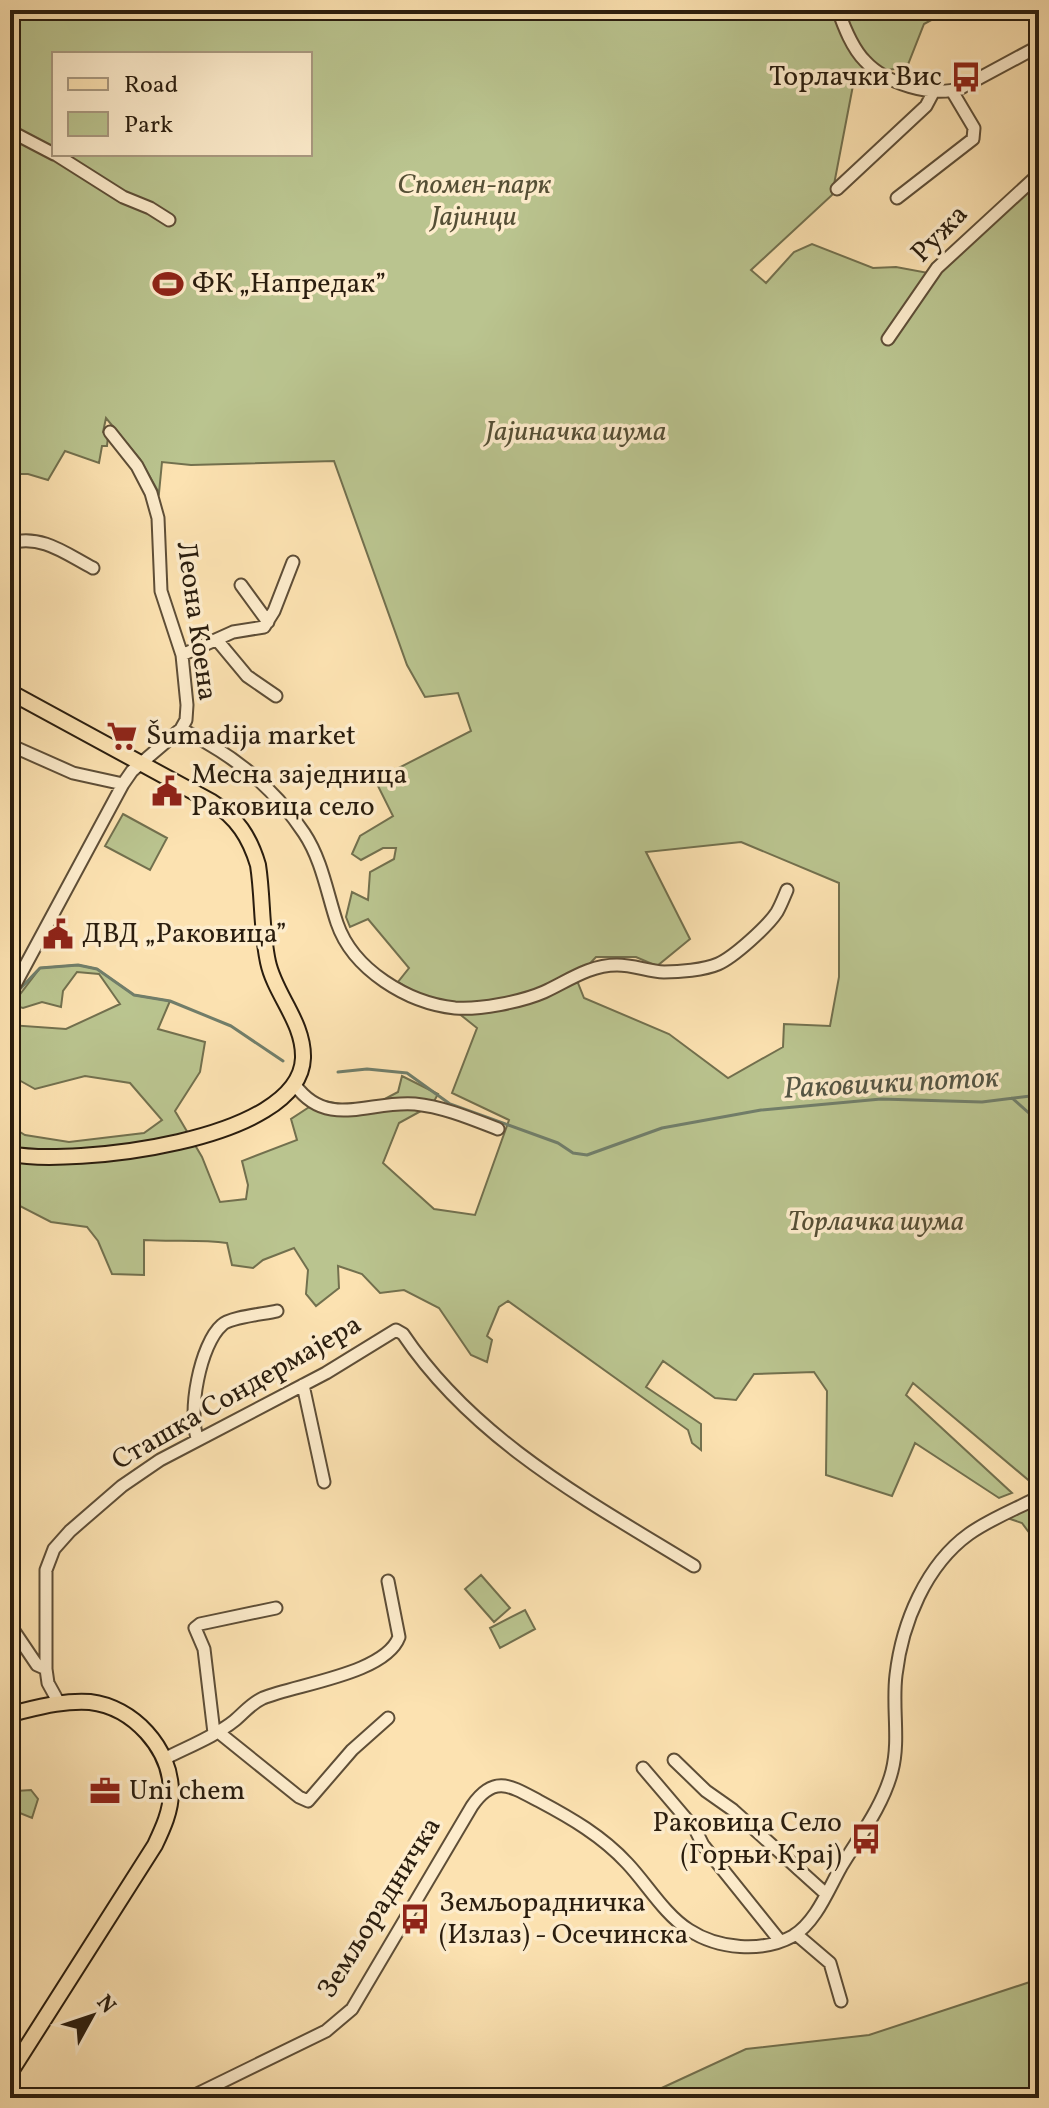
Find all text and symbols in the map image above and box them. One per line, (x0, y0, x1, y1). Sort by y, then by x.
legend (52, 52, 312, 156)
place label: Торлачки Вис (769, 58, 942, 97)
bus stop icon: Торлачки Вис (949, 60, 983, 94)
text: Road (124, 69, 178, 103)
text: Park (124, 109, 173, 143)
park label: Спомен-парк Јајинци (397, 166, 551, 237)
street label: Ружа (902, 196, 978, 272)
place label: ФК „Напредак” (192, 265, 386, 304)
sports icon: ФК „Напредак” (151, 267, 185, 301)
park label: Јајиначка шума (483, 413, 666, 452)
street label: Леона Коена (166, 539, 226, 703)
place label: Šumadija market (146, 717, 356, 756)
supermarket icon: Šumadija market (105, 719, 139, 753)
place label: Месна заједница Раковица село (191, 756, 407, 827)
public building icon: Месна заједница Раковица село (150, 774, 184, 808)
place label: ДВД „Раковица” (82, 915, 287, 954)
public building icon: ДВД „Раковица” (41, 917, 75, 951)
water label: Раковички поток (782, 1057, 1001, 1111)
park label: Торлачка шума (788, 1203, 964, 1242)
street label: Сташка Сондермајера (105, 1306, 369, 1480)
place label: Uni chem (129, 1772, 245, 1811)
office icon: Uni chem (88, 1774, 122, 1808)
place label: Раковица Село (Горњи Крај) (652, 1804, 842, 1875)
street label: Земљорадничка (309, 1810, 451, 2006)
bus stop icon: Раковица Село (Горњи Крај) (849, 1822, 883, 1856)
place label: Земљорадничка (Излаз) - Осечинска (439, 1884, 688, 1955)
bus stop icon: Земљорадничка (Излаз) - Осечинска (398, 1902, 432, 1936)
north arrow (52, 1976, 132, 2056)
text: N (88, 1989, 122, 2021)

